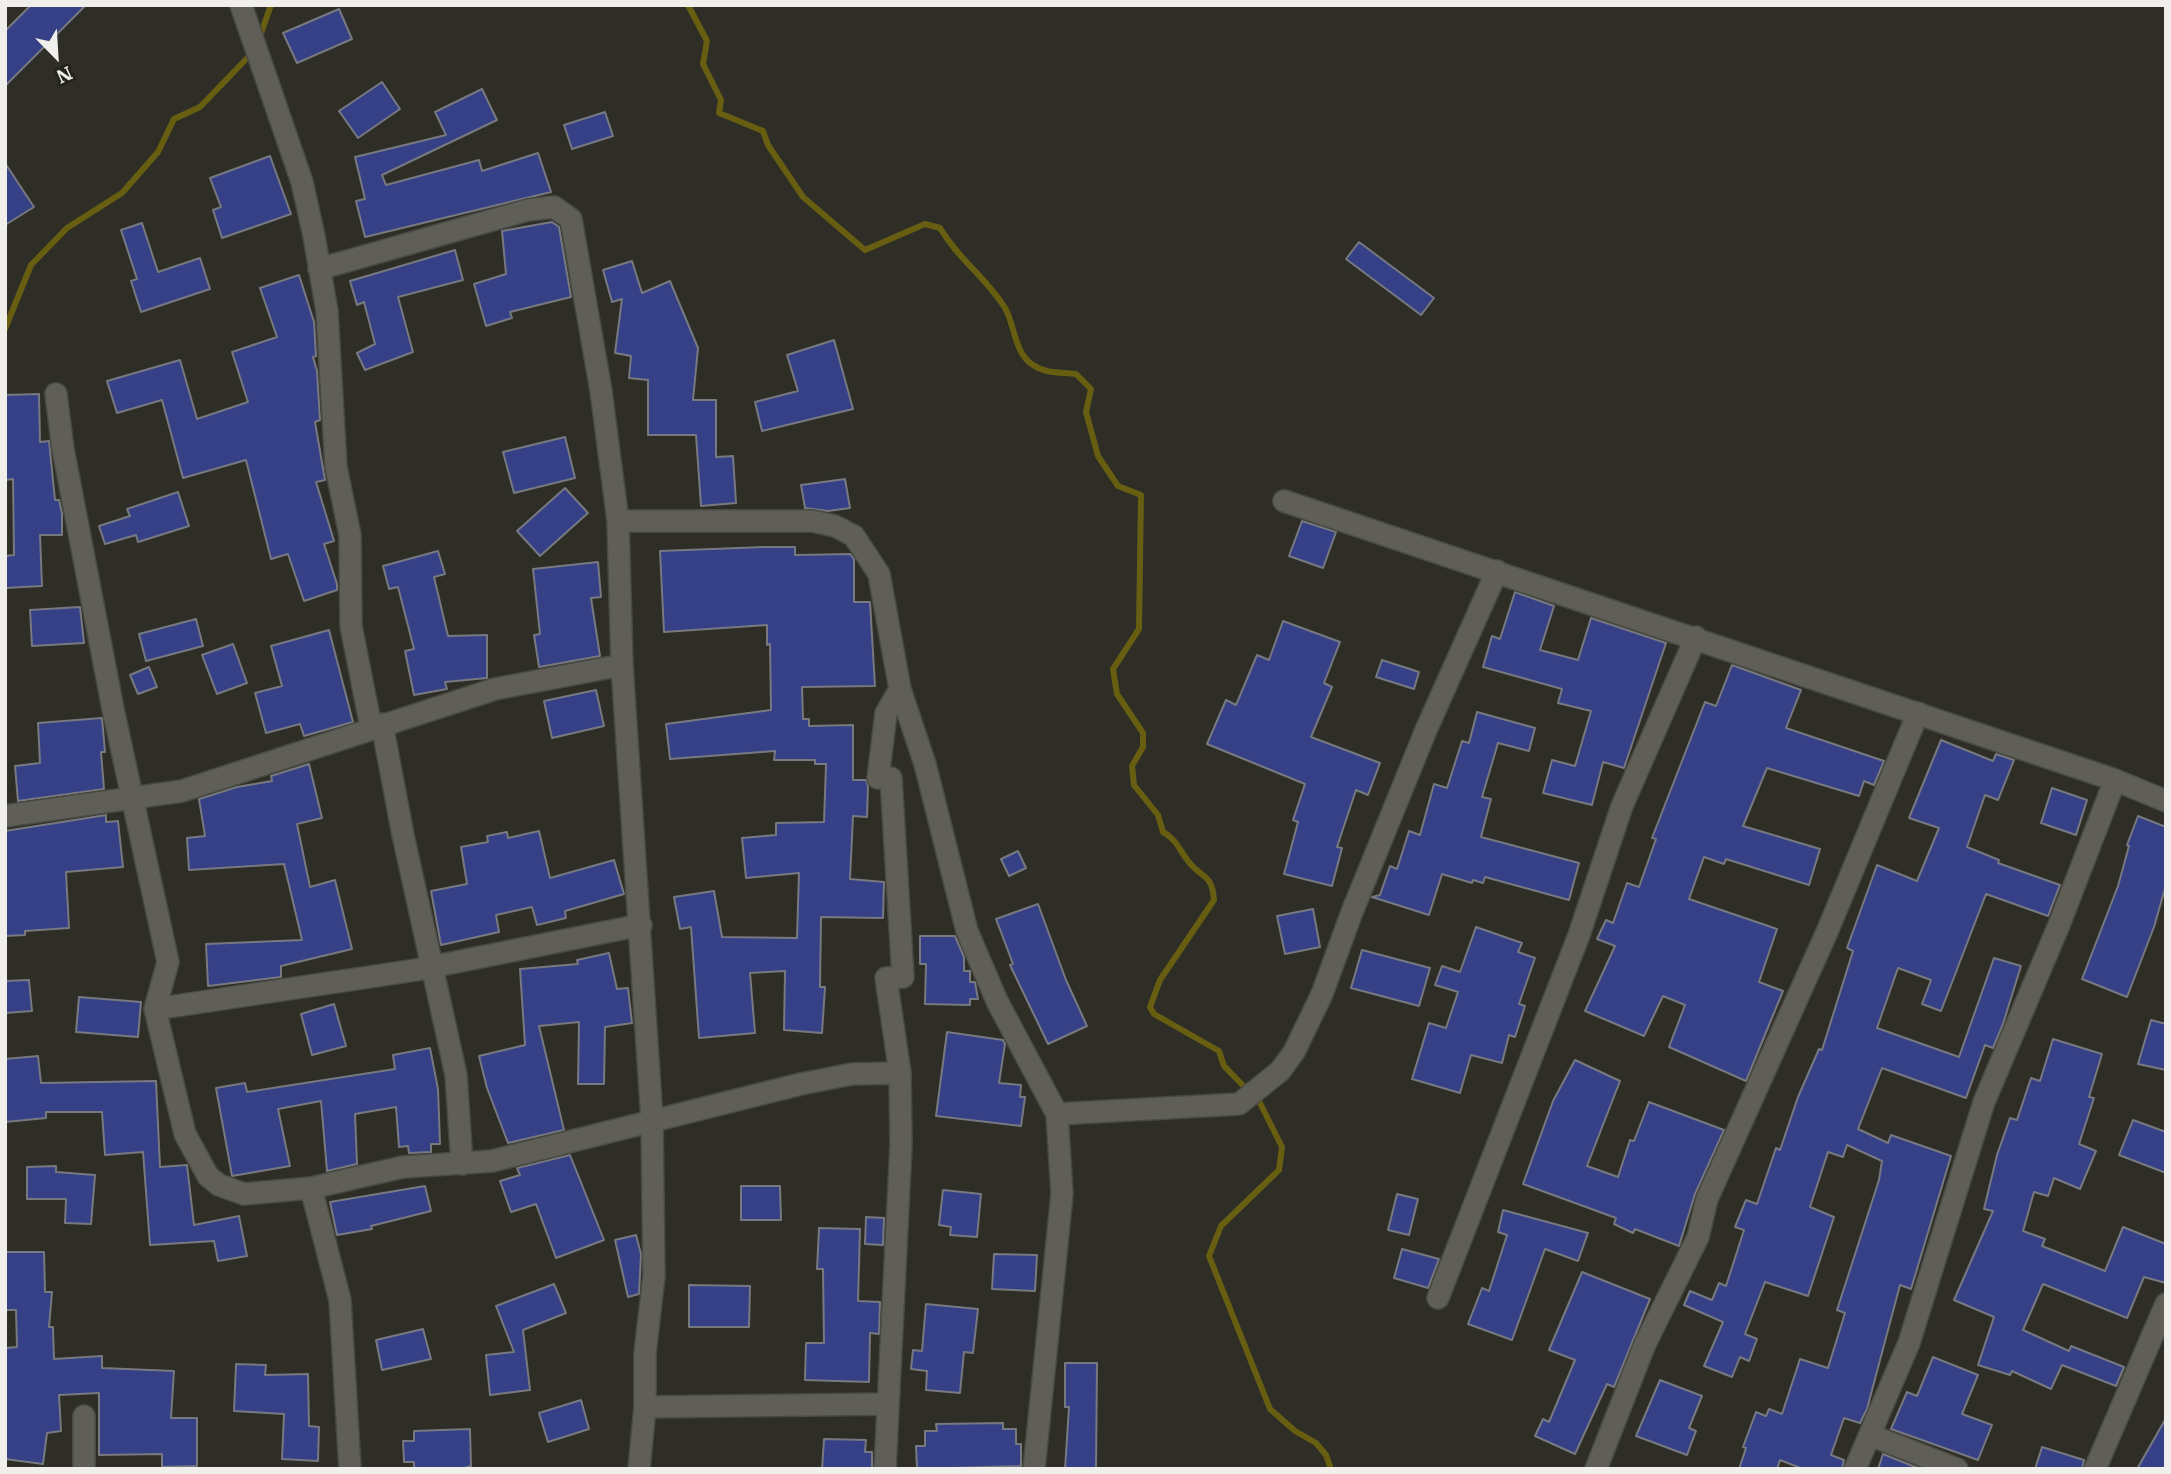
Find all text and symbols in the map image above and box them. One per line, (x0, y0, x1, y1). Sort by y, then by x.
north arrow (21, 21, 91, 91)
text: N (53, 61, 76, 89)

